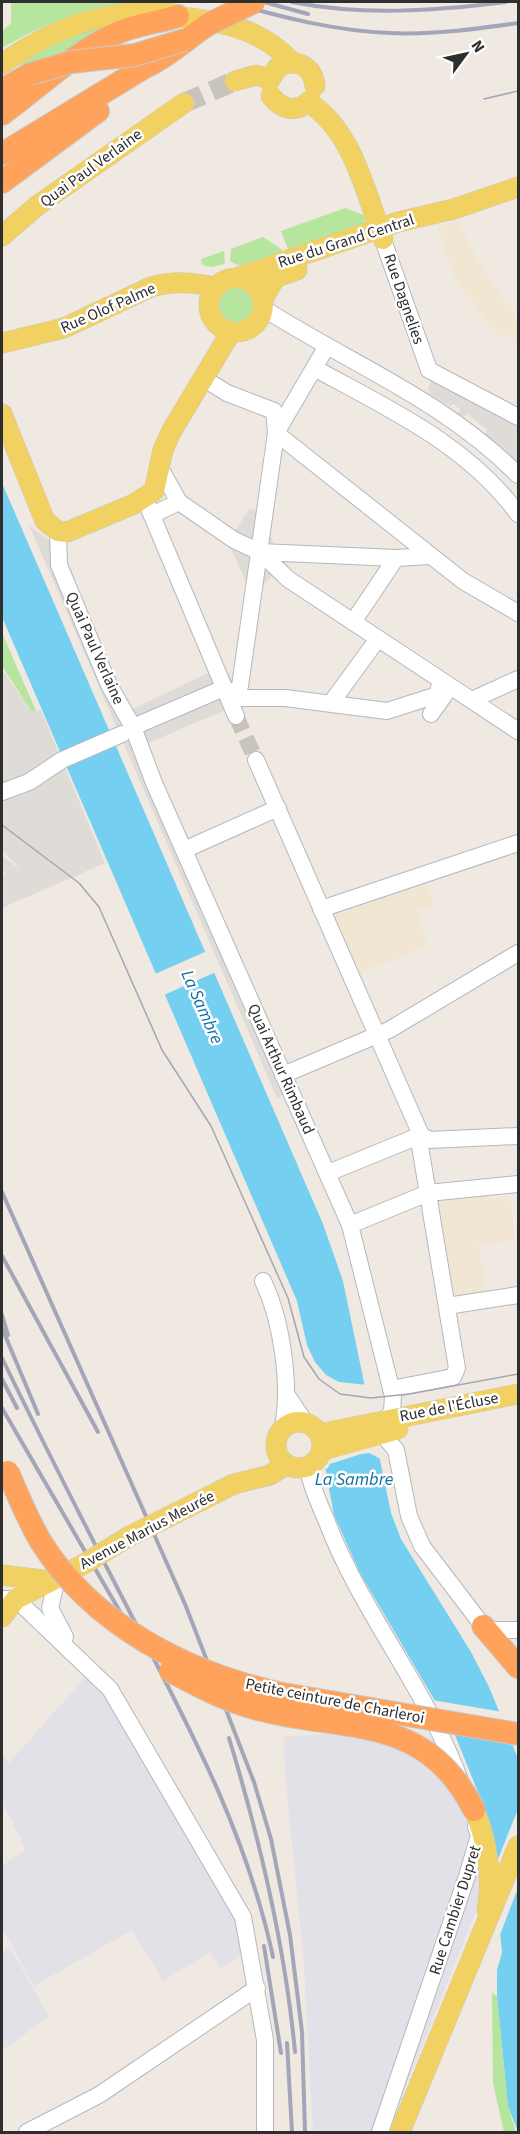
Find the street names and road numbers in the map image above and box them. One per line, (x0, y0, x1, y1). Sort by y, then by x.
street label: Quai Paul Verlaine (36, 123, 147, 213)
street label: Rue du Grand Central (275, 209, 417, 273)
street label: Rue Dagnelies (378, 251, 430, 347)
street label: Rue Olof Palme (57, 277, 159, 339)
street label: Quai Paul Verlaine (60, 588, 130, 708)
street label: Quai Arthur Rimbaud (242, 1000, 320, 1138)
street label: Rue de l'Écluse (398, 1387, 500, 1427)
street label: Avenue Marius Meurée (76, 1485, 218, 1575)
street label: Petite ceinture de Charleroi (244, 1673, 426, 1729)
street label: Rue Cambier Dupret (424, 1842, 486, 1978)

